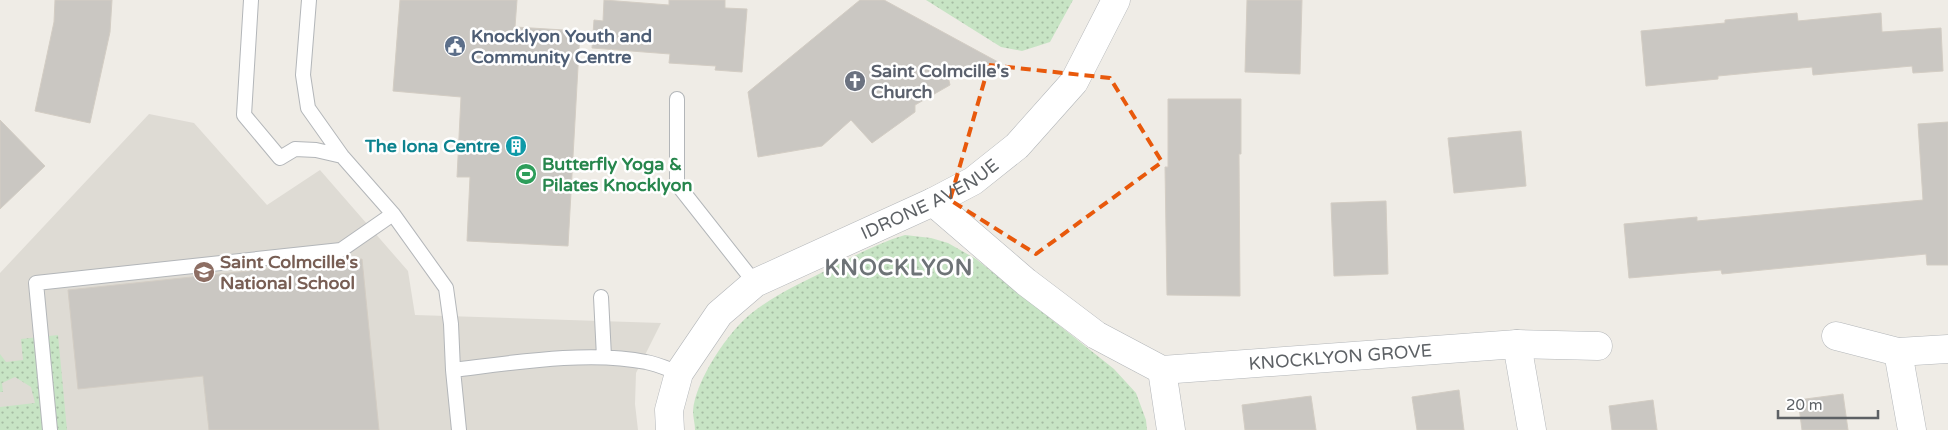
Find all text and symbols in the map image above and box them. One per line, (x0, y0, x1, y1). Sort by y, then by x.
place label: Knocklyon Youth and Community Centre (471, 25, 652, 68)
public building icon: Knocklyon Youth and Community Centre (443, 34, 467, 58)
place label: Saint Colmcille's Church (871, 60, 1009, 103)
church icon: Saint Colmcille's Church (843, 69, 867, 93)
building icon: The Iona Centre (504, 134, 528, 158)
place label: The Iona Centre (364, 135, 500, 157)
place label: Butterfly Yoga & Pilates Knocklyon (542, 153, 692, 196)
street label: IDRONE AVENUE (857, 154, 1003, 244)
sports icon: Butterfly Yoga & Pilates Knocklyon (514, 162, 538, 186)
place label: Saint Colmcille's National School (220, 251, 358, 294)
district label: KNOCKLYON (825, 255, 973, 281)
school or university icon: Saint Colmcille's National School (192, 260, 216, 284)
street label: KNOCKLYON GROVE (1248, 339, 1433, 375)
scale bar (1778, 388, 1878, 420)
text: 20 m (1786, 396, 1823, 414)

